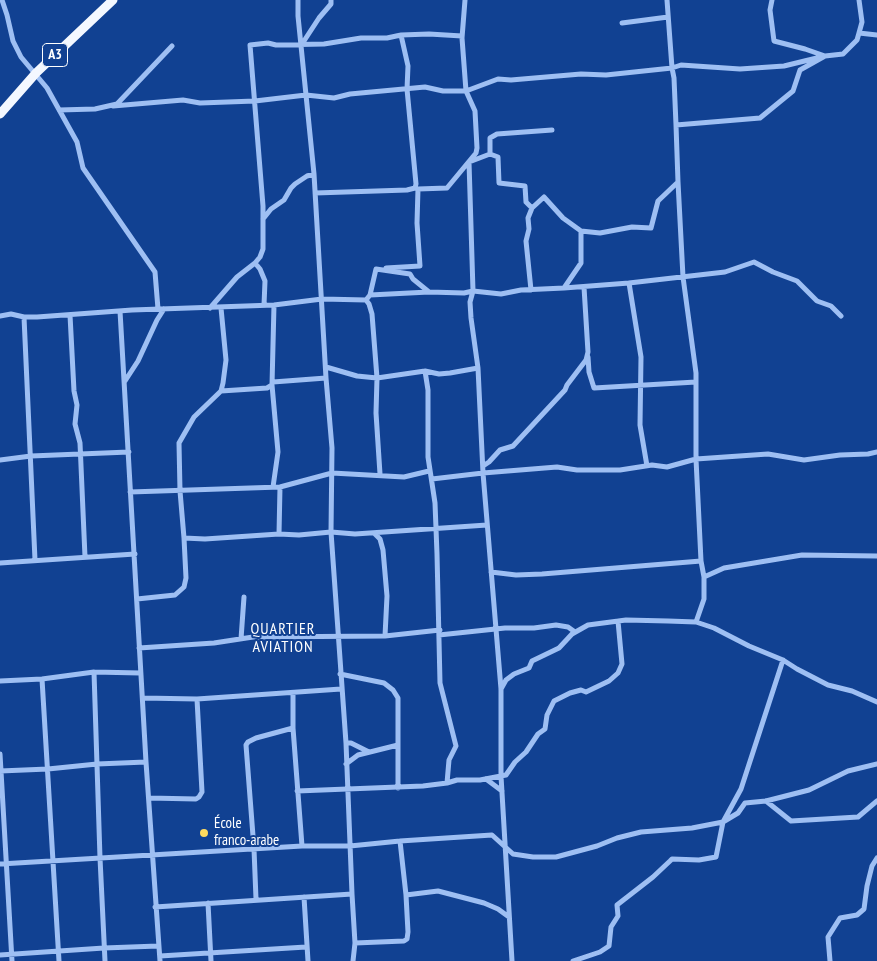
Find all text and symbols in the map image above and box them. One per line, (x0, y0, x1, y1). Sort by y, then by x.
road number: A3 (42, 44, 68, 66)
district label: QUARTIER AVIATION (249, 619, 317, 657)
place label: École franco-arabe (214, 815, 279, 850)
marker: École franco-arabe (198, 827, 210, 839)

